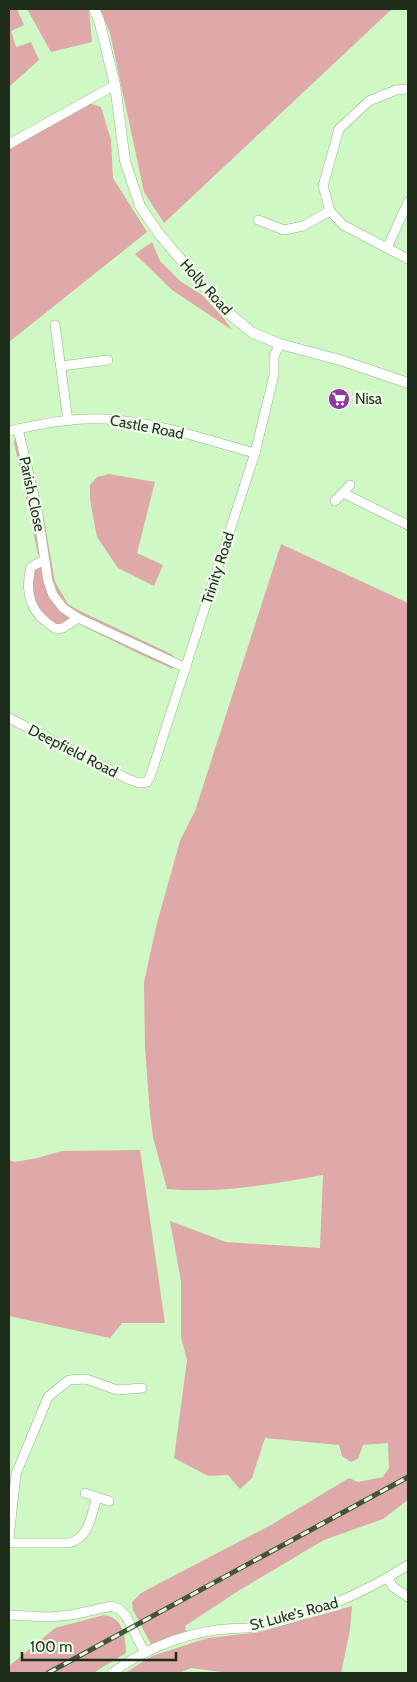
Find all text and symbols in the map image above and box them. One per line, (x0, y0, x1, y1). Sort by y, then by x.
street label: Holly Road (176, 255, 236, 319)
supermarket icon: Nisa (327, 387, 351, 411)
place label: Nisa (355, 390, 383, 408)
street label: Castle Road (109, 411, 185, 443)
street label: Parish Close (15, 455, 49, 533)
street label: Trinity Road (198, 530, 238, 606)
street label: Deepfield Road (25, 721, 121, 781)
street label: St Luke's Road (248, 1594, 340, 1634)
scale bar (22, 1630, 176, 1662)
text: 100 m (30, 1638, 72, 1656)

